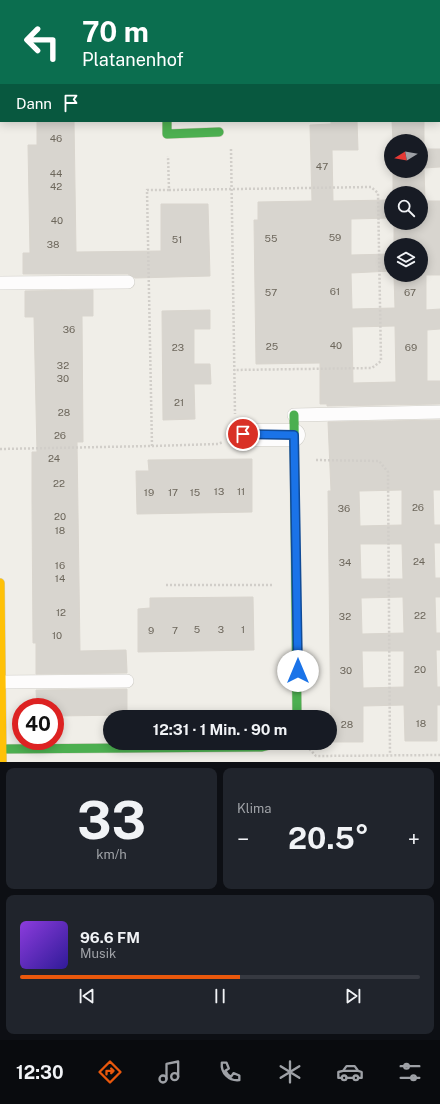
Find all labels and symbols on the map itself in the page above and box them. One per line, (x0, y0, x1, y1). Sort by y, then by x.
house number: 46 (50, 132, 62, 144)
north arrow (384, 134, 428, 178)
house number: 47 (316, 160, 328, 172)
house number: 44 (50, 167, 62, 179)
house number: 42 (50, 180, 62, 192)
house number: 40 (51, 214, 63, 226)
house number: 59 (329, 231, 341, 243)
house number: 55 (265, 232, 277, 244)
house number: 51 (172, 233, 182, 245)
house number: 38 (47, 238, 59, 250)
house number: 61 (330, 285, 340, 297)
house number: 57 (265, 286, 277, 298)
house number: 67 (404, 286, 416, 298)
house number: 36 (63, 323, 75, 335)
house number: 40 (330, 339, 342, 351)
house number: 25 (266, 340, 278, 352)
house number: 23 (172, 341, 184, 353)
house number: 69 (405, 341, 417, 353)
house number: 32 (57, 359, 69, 371)
house number: 30 (57, 372, 69, 384)
house number: 21 (174, 396, 184, 408)
house number: 28 (58, 406, 70, 418)
pin (226, 417, 260, 451)
house number: 26 (54, 429, 66, 441)
house number: 24 (48, 452, 60, 464)
house number: 22 (53, 477, 65, 489)
house number: 13 (214, 485, 224, 497)
house number: 11 (237, 485, 245, 497)
house number: 19 (144, 486, 154, 498)
house number: 17 (168, 486, 178, 498)
house number: 15 (190, 486, 200, 498)
house number: 26 (412, 501, 424, 513)
house number: 36 (338, 502, 350, 514)
house number: 20 (54, 510, 66, 522)
house number: 18 (55, 524, 65, 536)
house number: 24 (413, 555, 425, 567)
house number: 34 (339, 556, 351, 568)
house number: 16 (55, 559, 65, 571)
house number: 14 (55, 572, 65, 584)
house number: 12 (56, 606, 66, 618)
house number: 22 (414, 609, 426, 621)
house number: 32 (339, 610, 351, 622)
house number: 5 (194, 623, 200, 635)
house number: 3 (218, 623, 224, 635)
house number: 1 (241, 623, 245, 635)
house number: 9 (148, 624, 154, 636)
house number: 7 (172, 624, 178, 636)
house number: 10 (52, 629, 62, 641)
position arrow (277, 650, 319, 692)
house number: 20 (414, 663, 426, 675)
house number: 30 (340, 664, 352, 676)
speed limit sign: 40 (12, 698, 64, 750)
house number: 18 (416, 717, 426, 729)
house number: 28 (341, 718, 353, 730)

